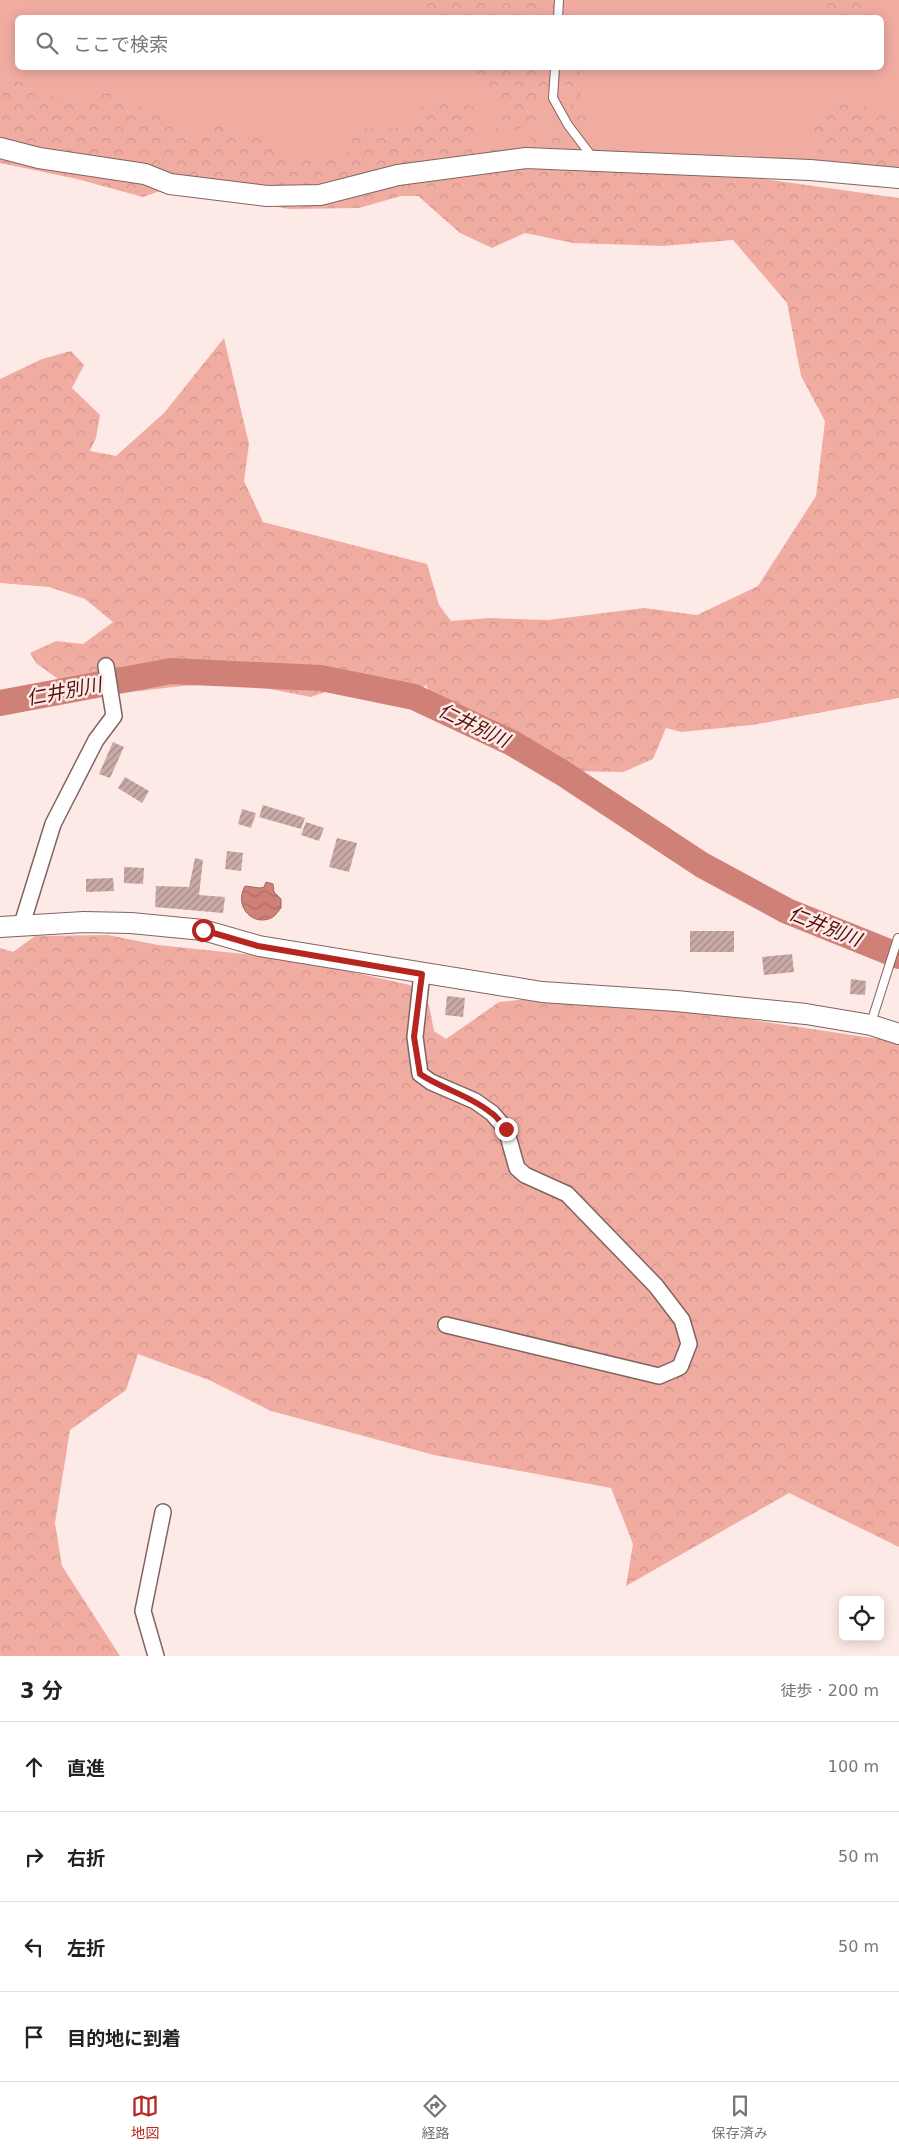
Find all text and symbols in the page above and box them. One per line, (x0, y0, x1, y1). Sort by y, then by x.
search box (15, 15, 884, 70)
icon: search (33, 29, 61, 57)
text: ここで検索 (73, 33, 168, 55)
water label: 仁井別川 (25, 673, 105, 709)
water label: 仁井別川 (435, 698, 515, 752)
water label: 仁井別川 (786, 902, 866, 951)
route start (192, 919, 215, 942)
route end (495, 1118, 518, 1141)
map controls (839, 1596, 884, 1641)
button: locate (839, 1596, 884, 1641)
text: 3 分 (20, 1679, 63, 1703)
text: 徒歩 · 200 m (781, 1681, 879, 1700)
icon: ahead (20, 1753, 48, 1781)
text: 直進 (67, 1757, 105, 1779)
text: 100 m (828, 1757, 879, 1776)
icon: right (20, 1843, 48, 1871)
text: 右折 (67, 1847, 105, 1869)
text: 50 m (838, 1847, 879, 1866)
icon: left (20, 1933, 48, 1961)
text: 左折 (67, 1937, 105, 1959)
text: 50 m (838, 1937, 879, 1956)
icon: arrive (20, 2023, 48, 2051)
text: 目的地に到着 (67, 2027, 181, 2049)
tab: 地図 (131, 2092, 159, 2142)
tab: 経路 (421, 2092, 449, 2142)
tab: 保存済み (712, 2092, 768, 2142)

